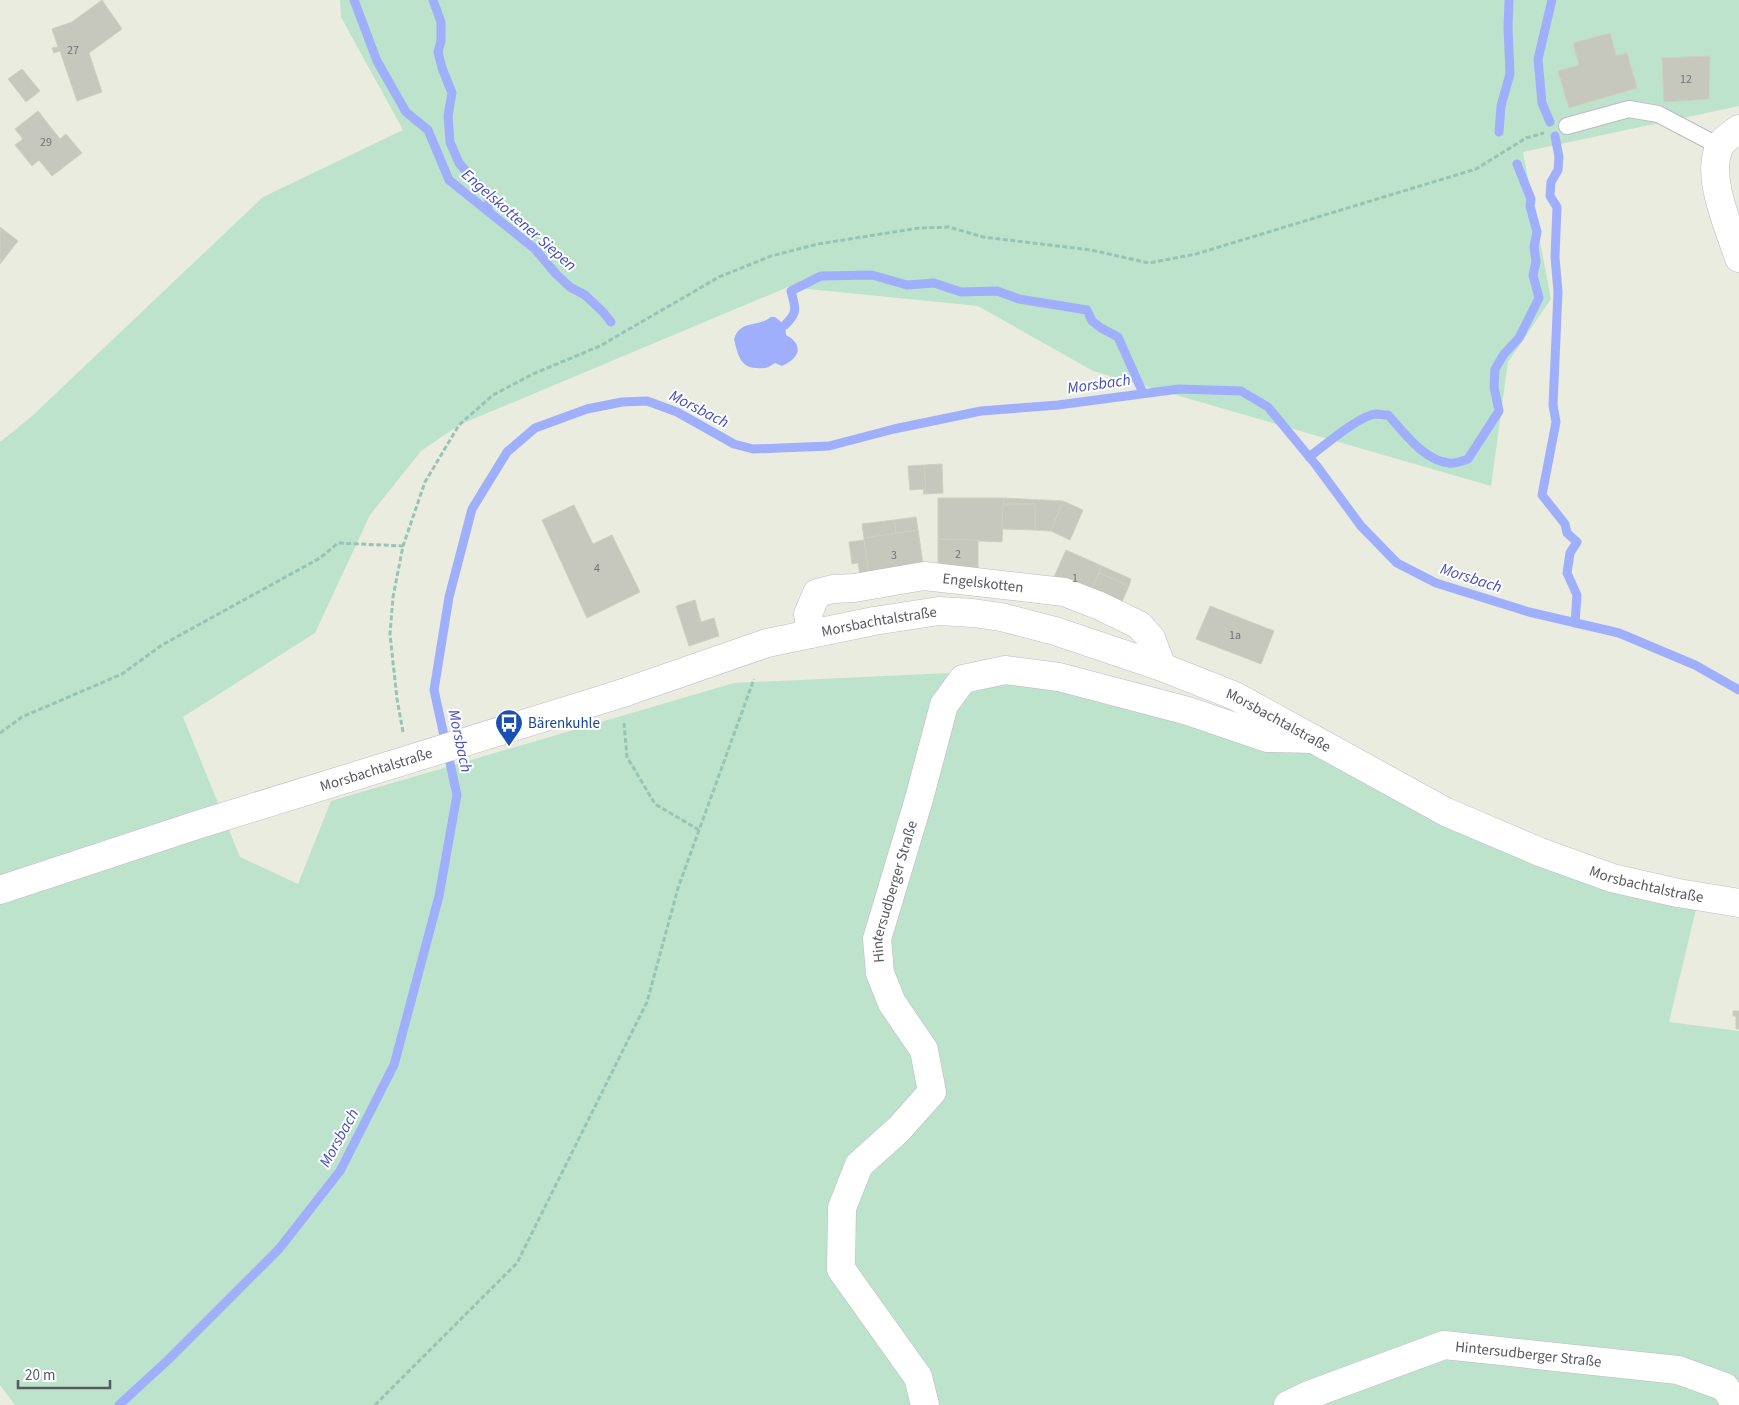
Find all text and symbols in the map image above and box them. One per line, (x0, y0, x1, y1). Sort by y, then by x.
house number: 27 (67, 42, 79, 59)
house number: 12 (1680, 71, 1692, 88)
house number: 29 (40, 134, 52, 151)
water label: Engelskottener Siepen (457, 164, 581, 276)
water label: Morsbach (1066, 369, 1132, 399)
water label: Morsbach (666, 385, 732, 433)
house number: 2 (955, 546, 961, 563)
house number: 3 (891, 547, 897, 564)
water label: Morsbach (1437, 558, 1505, 598)
house number: 4 (594, 560, 600, 577)
street label: Engelskotten (941, 568, 1025, 598)
house number: 1 (1072, 570, 1078, 587)
street label: Morsbachtalstraße (819, 601, 938, 642)
house number: 1a (1229, 627, 1241, 644)
street label: Morsbachtalstraße (1223, 683, 1335, 757)
water label: Morsbach (443, 708, 477, 774)
bus stop icon: Bärenkuhle (494, 708, 524, 747)
place label: Bärenkuhle (528, 713, 600, 734)
street label: Morsbachtalstraße (317, 742, 435, 797)
street label: Hintersudberger Straße (866, 818, 923, 964)
street label: Morsbachtalstraße (1586, 860, 1705, 908)
water label: Morsbach (314, 1105, 364, 1171)
street label: Hintersudberger Straße (1454, 1336, 1603, 1372)
scale bar (18, 1358, 110, 1390)
text: 20 m (25, 1365, 55, 1386)

